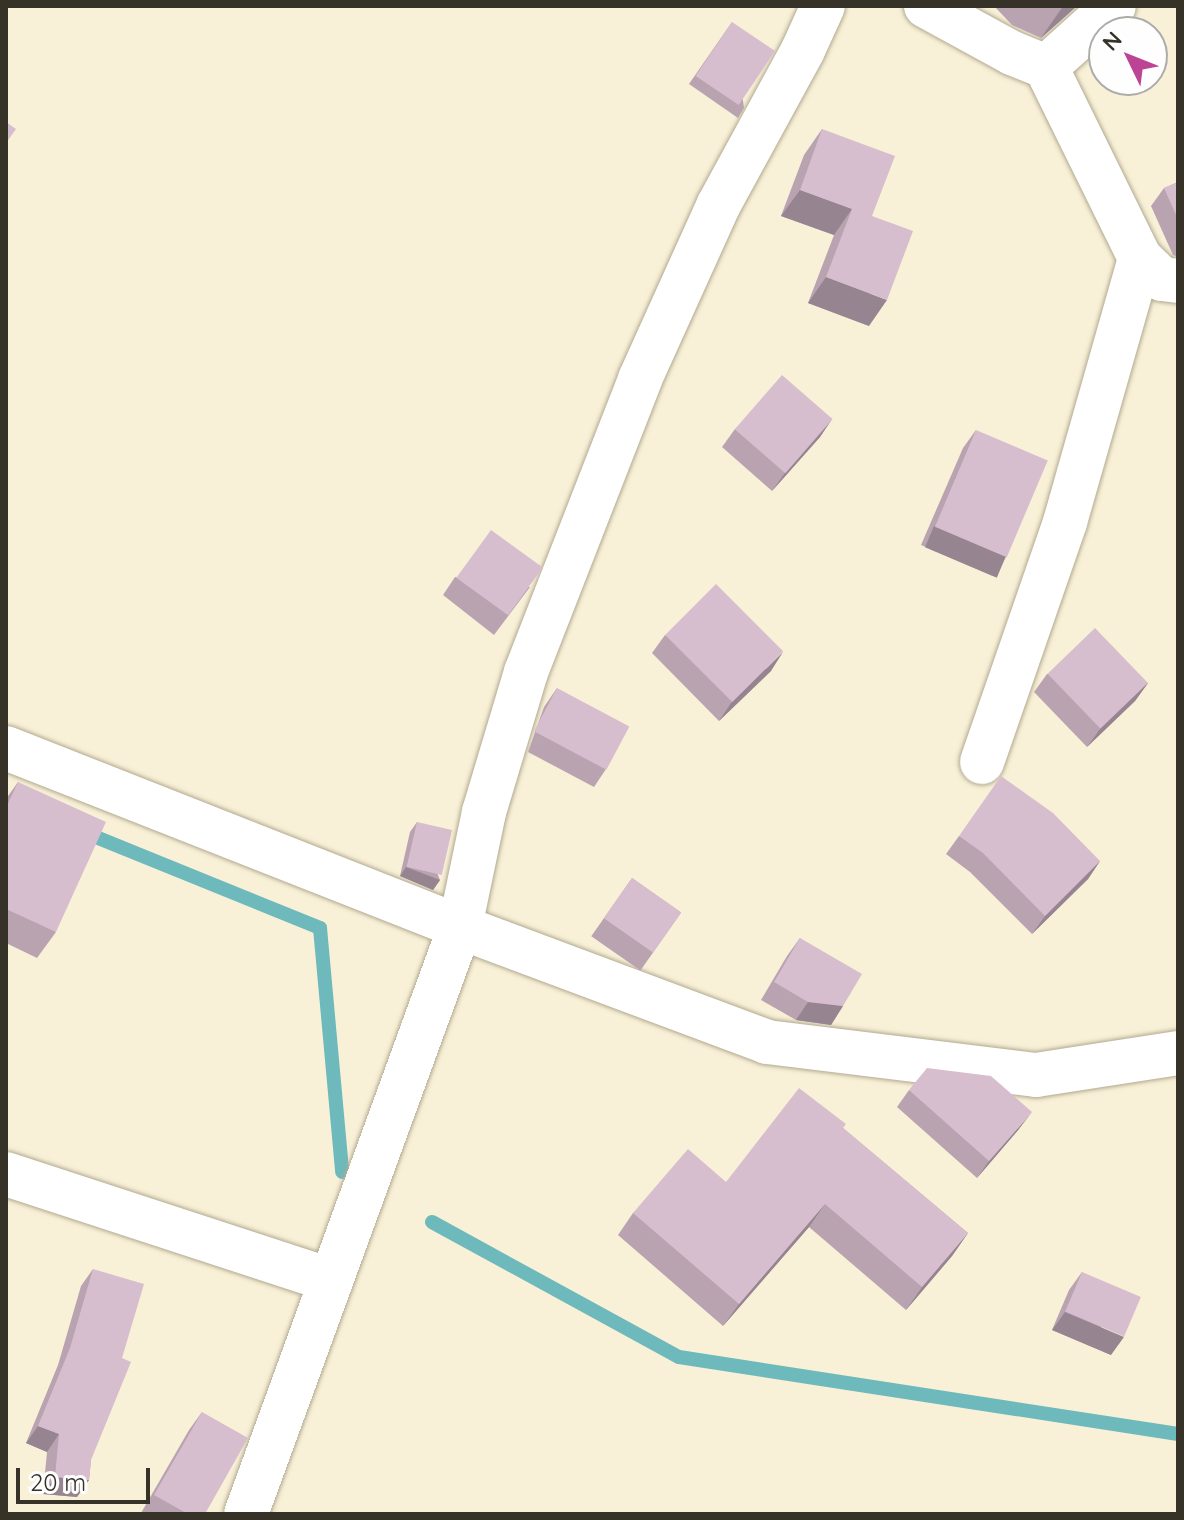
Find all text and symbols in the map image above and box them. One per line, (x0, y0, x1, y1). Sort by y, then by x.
north arrow (1088, 16, 1168, 96)
text: N (1096, 26, 1128, 56)
scale bar (20, 1452, 154, 1502)
text: 20 m (30, 1467, 86, 1497)

